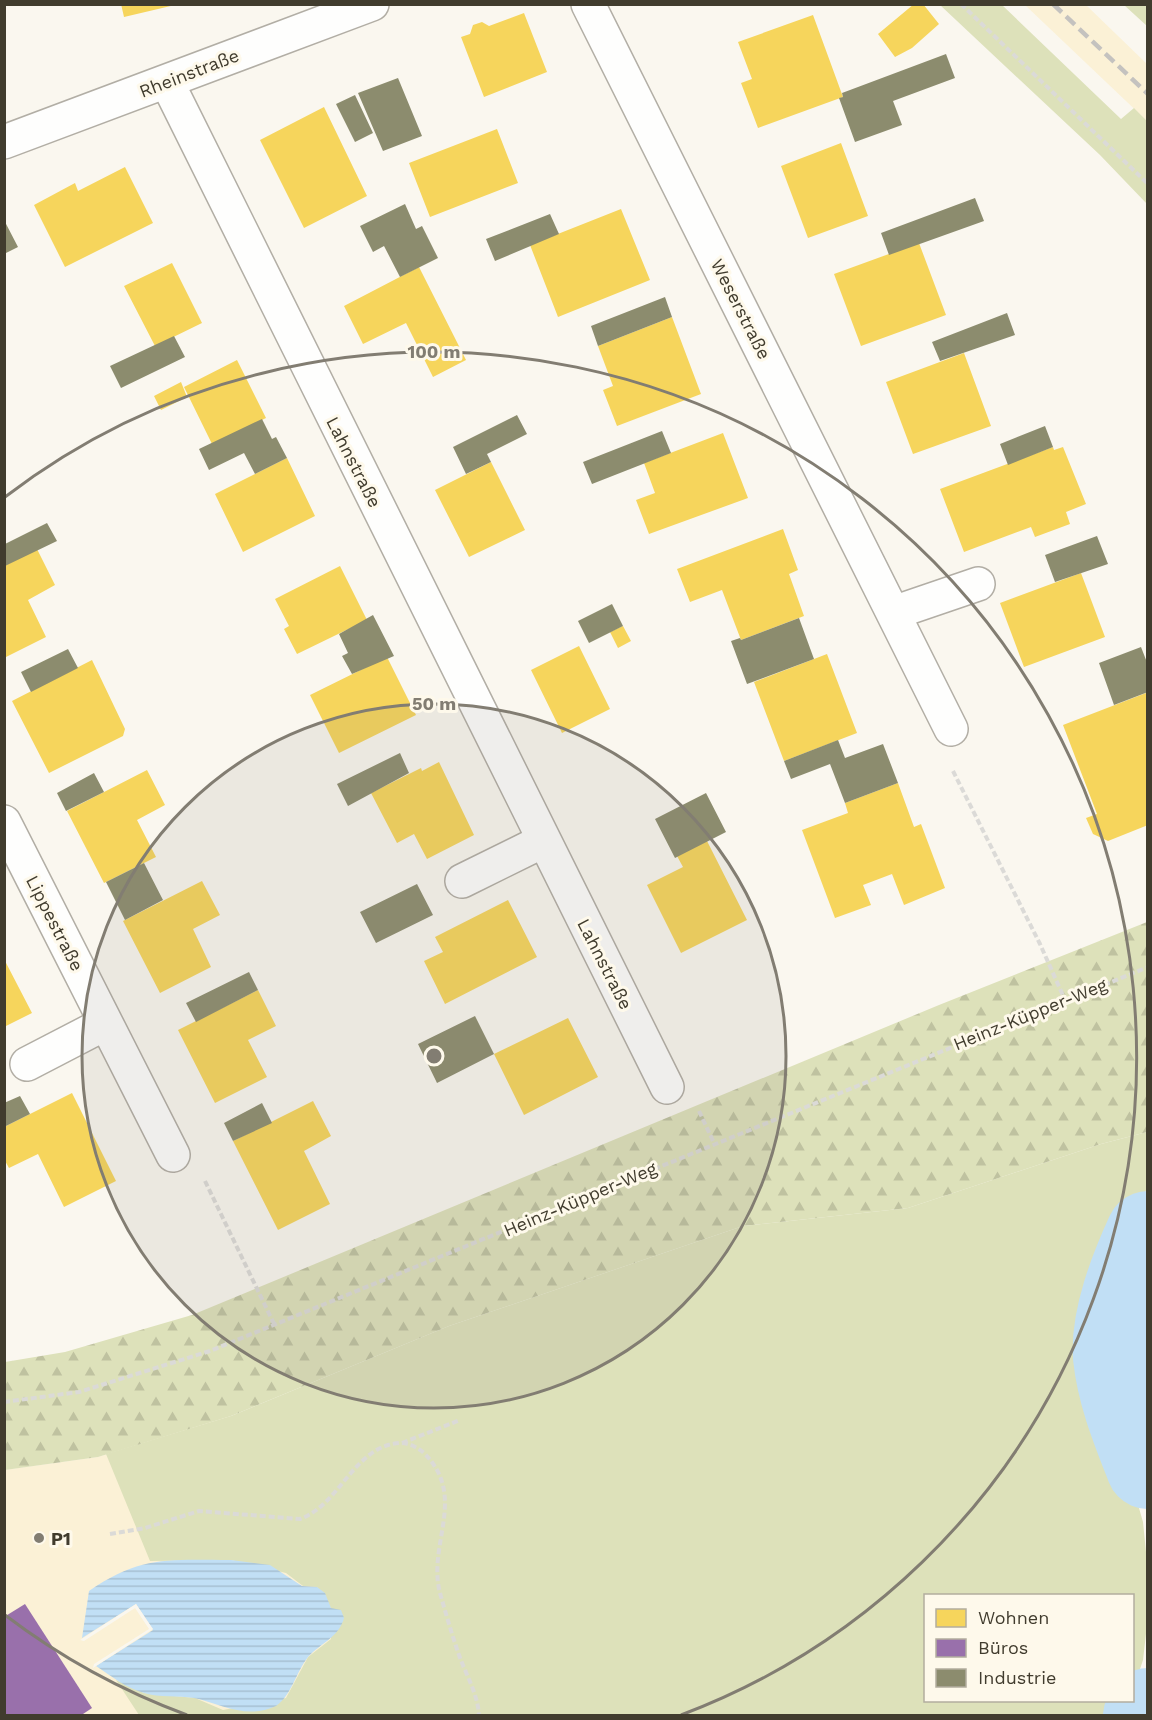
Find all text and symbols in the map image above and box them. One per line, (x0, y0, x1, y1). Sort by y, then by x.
street label: Rheinstraße (136, 44, 242, 102)
street label: Weserstraße (707, 255, 775, 363)
text: 100 m (407, 341, 461, 362)
street label: Lahnstraße (322, 413, 386, 511)
text: 50 m (412, 693, 456, 714)
street label: Lippestraße (22, 872, 88, 974)
street label: Lahnstraße (573, 915, 637, 1013)
street label: Heinz-Küpper-Weg (950, 973, 1110, 1054)
centre of rings (424, 1046, 444, 1066)
street label: Heinz-Küpper-Weg (500, 1157, 660, 1241)
place label: P1 (51, 1528, 71, 1549)
marker: P1 (32, 1531, 46, 1545)
legend (924, 1594, 1134, 1702)
text: Wohnen (978, 1607, 1049, 1628)
text: Büros (978, 1637, 1028, 1658)
text: Industrie (978, 1667, 1056, 1688)

